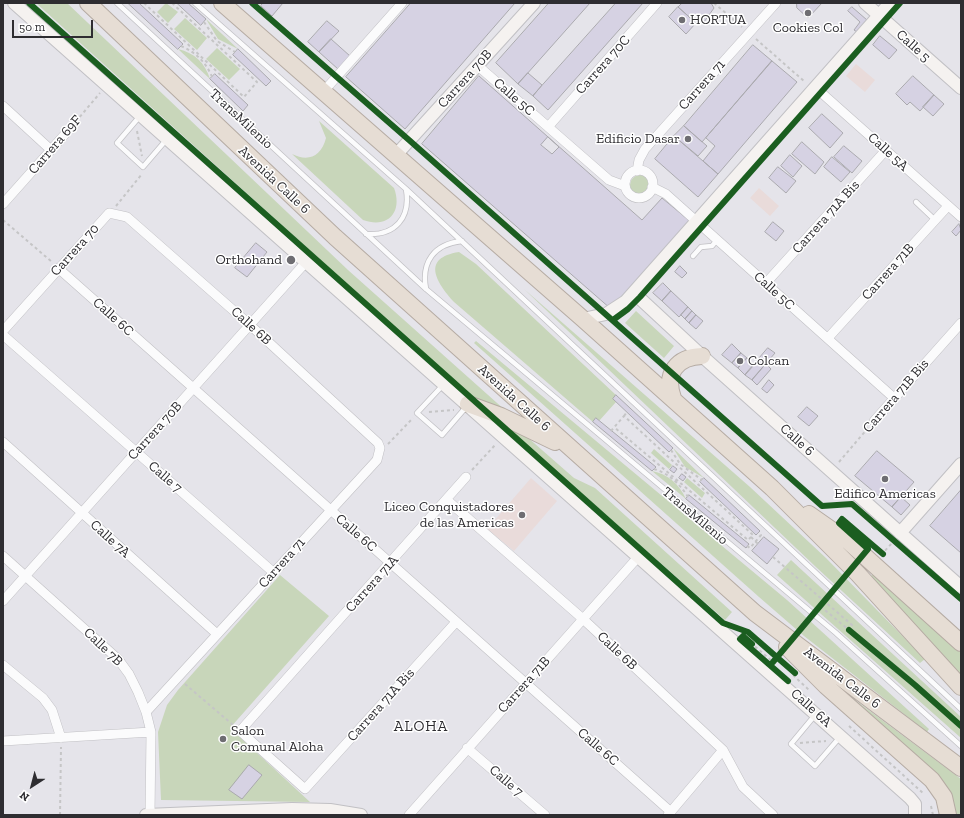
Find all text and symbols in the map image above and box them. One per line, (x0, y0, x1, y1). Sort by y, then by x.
marker: Cookies Col (803, 8, 813, 18)
scale bar (14, 12, 95, 38)
place label: HORTUA (690, 12, 746, 28)
marker: HORTUA (677, 15, 687, 25)
text: 50 m (19, 20, 45, 34)
place label: Cookies Col (773, 20, 843, 36)
street label: Calle 5 (892, 26, 934, 66)
street label: Carrera 70C (572, 32, 634, 98)
street label: Carrera 70B (434, 46, 496, 112)
street label: Carrera 71 (675, 56, 729, 114)
street label: Calle 5C (490, 75, 538, 119)
street label: TransMilenio (206, 85, 276, 153)
street label: Carrera 69F (25, 112, 85, 178)
street label: Calle 5A (864, 129, 912, 175)
place label: Edificio Dasar (596, 131, 680, 147)
marker: Edificio Dasar (683, 134, 693, 144)
street label: Avenida Calle 6 (235, 143, 313, 217)
street label: Carrera 71A Bis (789, 177, 863, 257)
street label: Carrera 70 (47, 220, 103, 280)
street label: Carrera 71B (858, 240, 918, 304)
place label: Orthohand (215, 252, 282, 268)
marker: Orthohand (285, 254, 297, 266)
street label: Calle 5C (750, 268, 798, 314)
street label: Calle 6C (89, 294, 137, 340)
street label: Calle 6B (227, 303, 275, 349)
place label: Colcan (748, 353, 789, 369)
marker: Colcan (735, 356, 745, 366)
street label: Carrera 71B Bis (859, 356, 933, 436)
street label: Avenida Calle 6 (474, 361, 554, 435)
street label: Carrera 70B (124, 398, 186, 464)
street label: Calle 6 (776, 420, 818, 460)
street label: Calle 7 (145, 458, 185, 496)
marker: Edifico Americas (880, 474, 890, 484)
street label: TransMilenio (659, 484, 731, 548)
place label: Edifico Americas (834, 486, 936, 502)
place label: Liceo Conquistadores de las Americas (384, 499, 514, 532)
street label: Calle 6C (332, 510, 380, 556)
marker: Liceo Conquistadores de las Americas (517, 510, 527, 520)
street label: Calle 7A (86, 517, 134, 561)
street label: Carrera 71 (255, 534, 309, 592)
street label: Carrera 71A (342, 552, 402, 616)
street label: Calle 7B (80, 624, 126, 670)
street label: Calle 6B (593, 628, 641, 674)
street label: Avenida Calle 6 (800, 644, 884, 712)
street label: Carrera 71B (494, 653, 554, 717)
street label: Carrera 71A Bis (344, 665, 418, 745)
street label: Calle 6A (787, 685, 835, 731)
district label: ALOHA (394, 718, 448, 736)
place label: Salon Comunal Aloha (231, 723, 323, 756)
street label: Calle 6C (574, 724, 622, 770)
marker: Salon Comunal Aloha (218, 734, 228, 744)
street label: Calle 7 (486, 762, 526, 800)
north arrow (12, 766, 52, 806)
text: N (17, 788, 32, 804)

